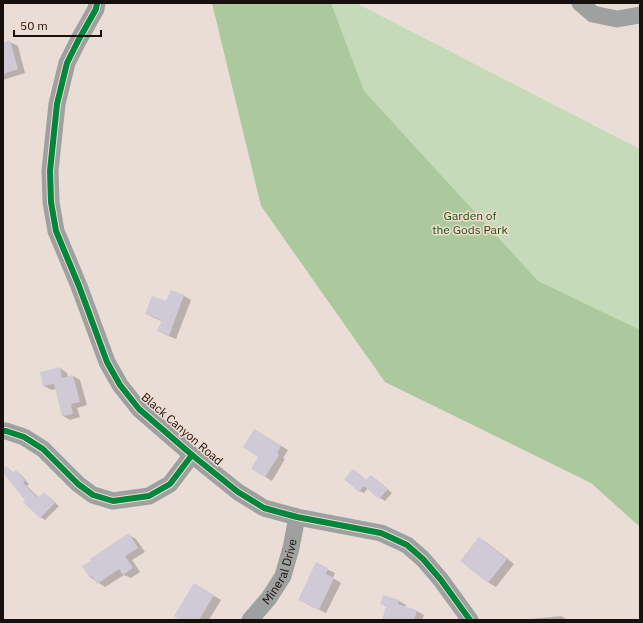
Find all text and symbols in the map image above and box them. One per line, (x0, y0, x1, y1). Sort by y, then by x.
scale bar (14, 12, 101, 38)
text: 50 m (20, 18, 48, 33)
park label: Garden of the Gods Park (432, 208, 508, 237)
street label: Black Canyon Road (138, 389, 226, 468)
street label: Mineral Drive (259, 537, 300, 608)

